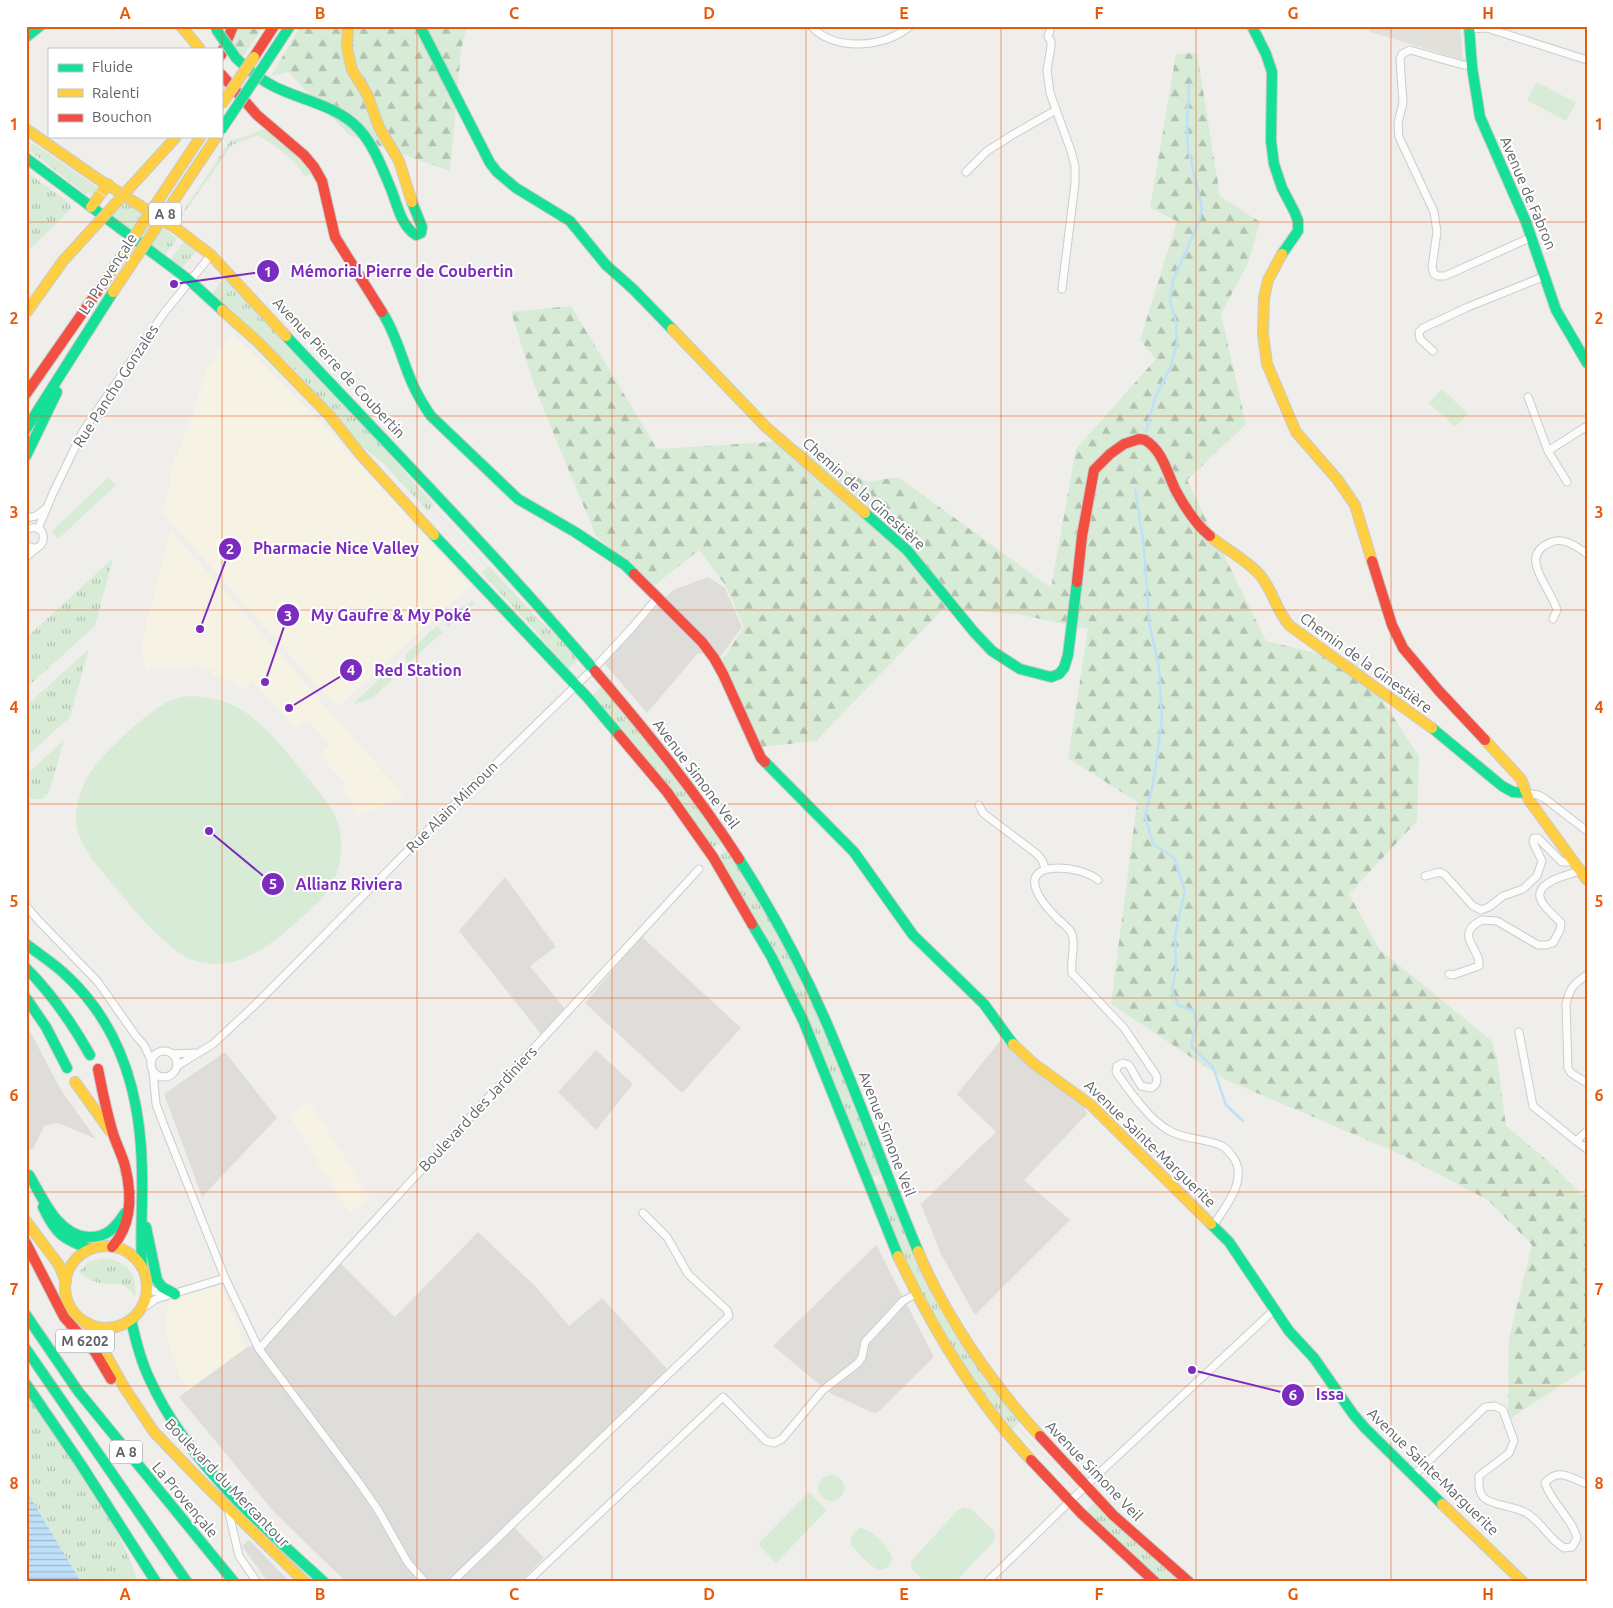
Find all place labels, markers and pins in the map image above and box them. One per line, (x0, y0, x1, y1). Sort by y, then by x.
callout: Mémorial Pierre de Coubertin (256, 256, 523, 287)
callout: Pharmacie Nice Valley (217, 533, 429, 564)
callout: My Gaufre & My Poké (276, 600, 481, 631)
callout: Red Station (339, 655, 471, 686)
callout: Allianz Riviera (260, 869, 412, 900)
callout: Issa (1280, 1379, 1354, 1410)

